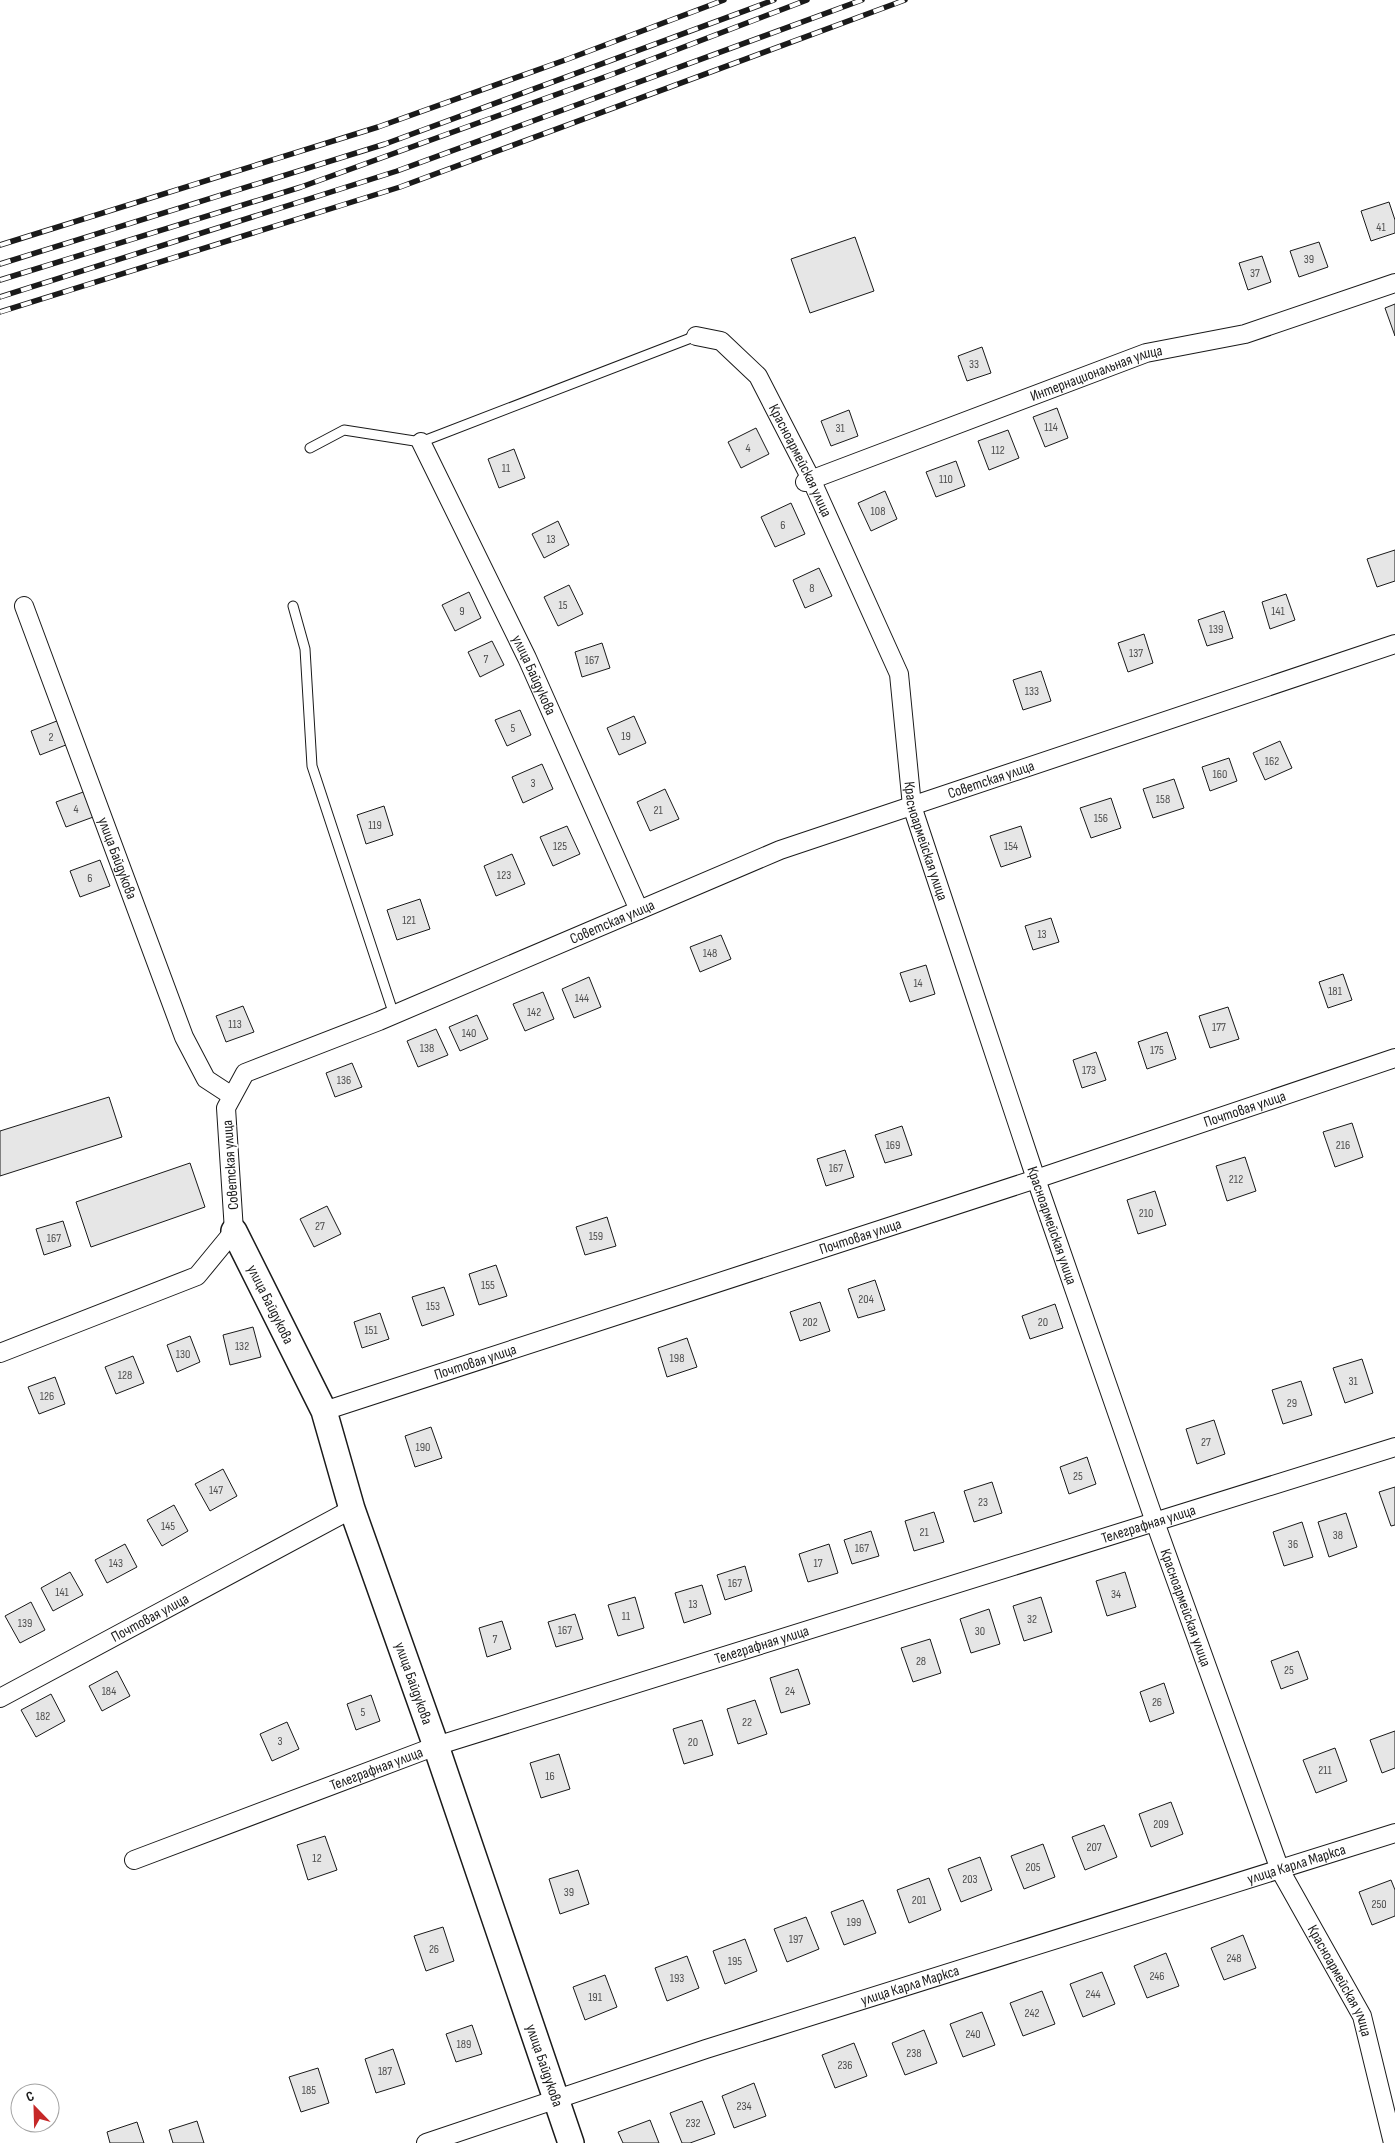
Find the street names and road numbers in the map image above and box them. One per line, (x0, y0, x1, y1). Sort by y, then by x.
street label: Интернациональная улица (1027, 341, 1164, 406)
street label: Красноармейская улица (764, 401, 836, 520)
street label: улица Байдукова (507, 632, 560, 718)
street label: Советская улица (945, 756, 1037, 803)
street label: Красноармейская улица (900, 781, 952, 903)
street label: улица Байдукова (93, 815, 141, 902)
street label: Советская улица (567, 896, 658, 949)
street label: Почтовая улица (1201, 1086, 1288, 1132)
street label: Советская улица (218, 1119, 243, 1211)
street label: Красноармейская улица (1022, 1164, 1081, 1287)
street label: Почтовая улица (817, 1214, 904, 1259)
street label: улица Байдукова (242, 1262, 298, 1347)
street label: Почтовая улица (432, 1340, 519, 1384)
street label: Телеграфная улица (1099, 1501, 1198, 1548)
street label: Красноармейская улица (1155, 1546, 1215, 1670)
street label: Почтовая улица (108, 1589, 192, 1647)
street label: Телеграфная улица (712, 1621, 812, 1669)
street label: улица Байдукова (390, 1640, 437, 1727)
street label: Телеграфная улица (327, 1743, 426, 1795)
street label: улица Карла Маркса (1245, 1840, 1348, 1889)
street label: Красноармейская улица (1303, 1922, 1376, 2039)
street label: улица Карла Маркса (858, 1961, 962, 2010)
street label: улица Байдукова (521, 2022, 567, 2110)

